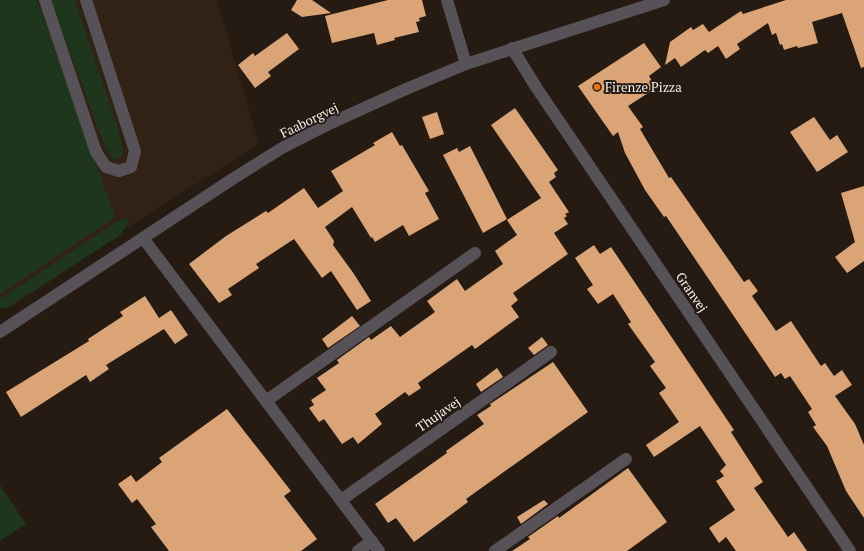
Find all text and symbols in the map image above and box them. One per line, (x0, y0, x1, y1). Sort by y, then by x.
place label: Firenze Pizza (605, 78, 682, 96)
marker: Firenze Pizza (592, 82, 602, 92)
street label: Faaborgvej (277, 98, 341, 142)
street label: Granvej (672, 268, 712, 316)
street label: Thujavej (412, 392, 464, 436)

